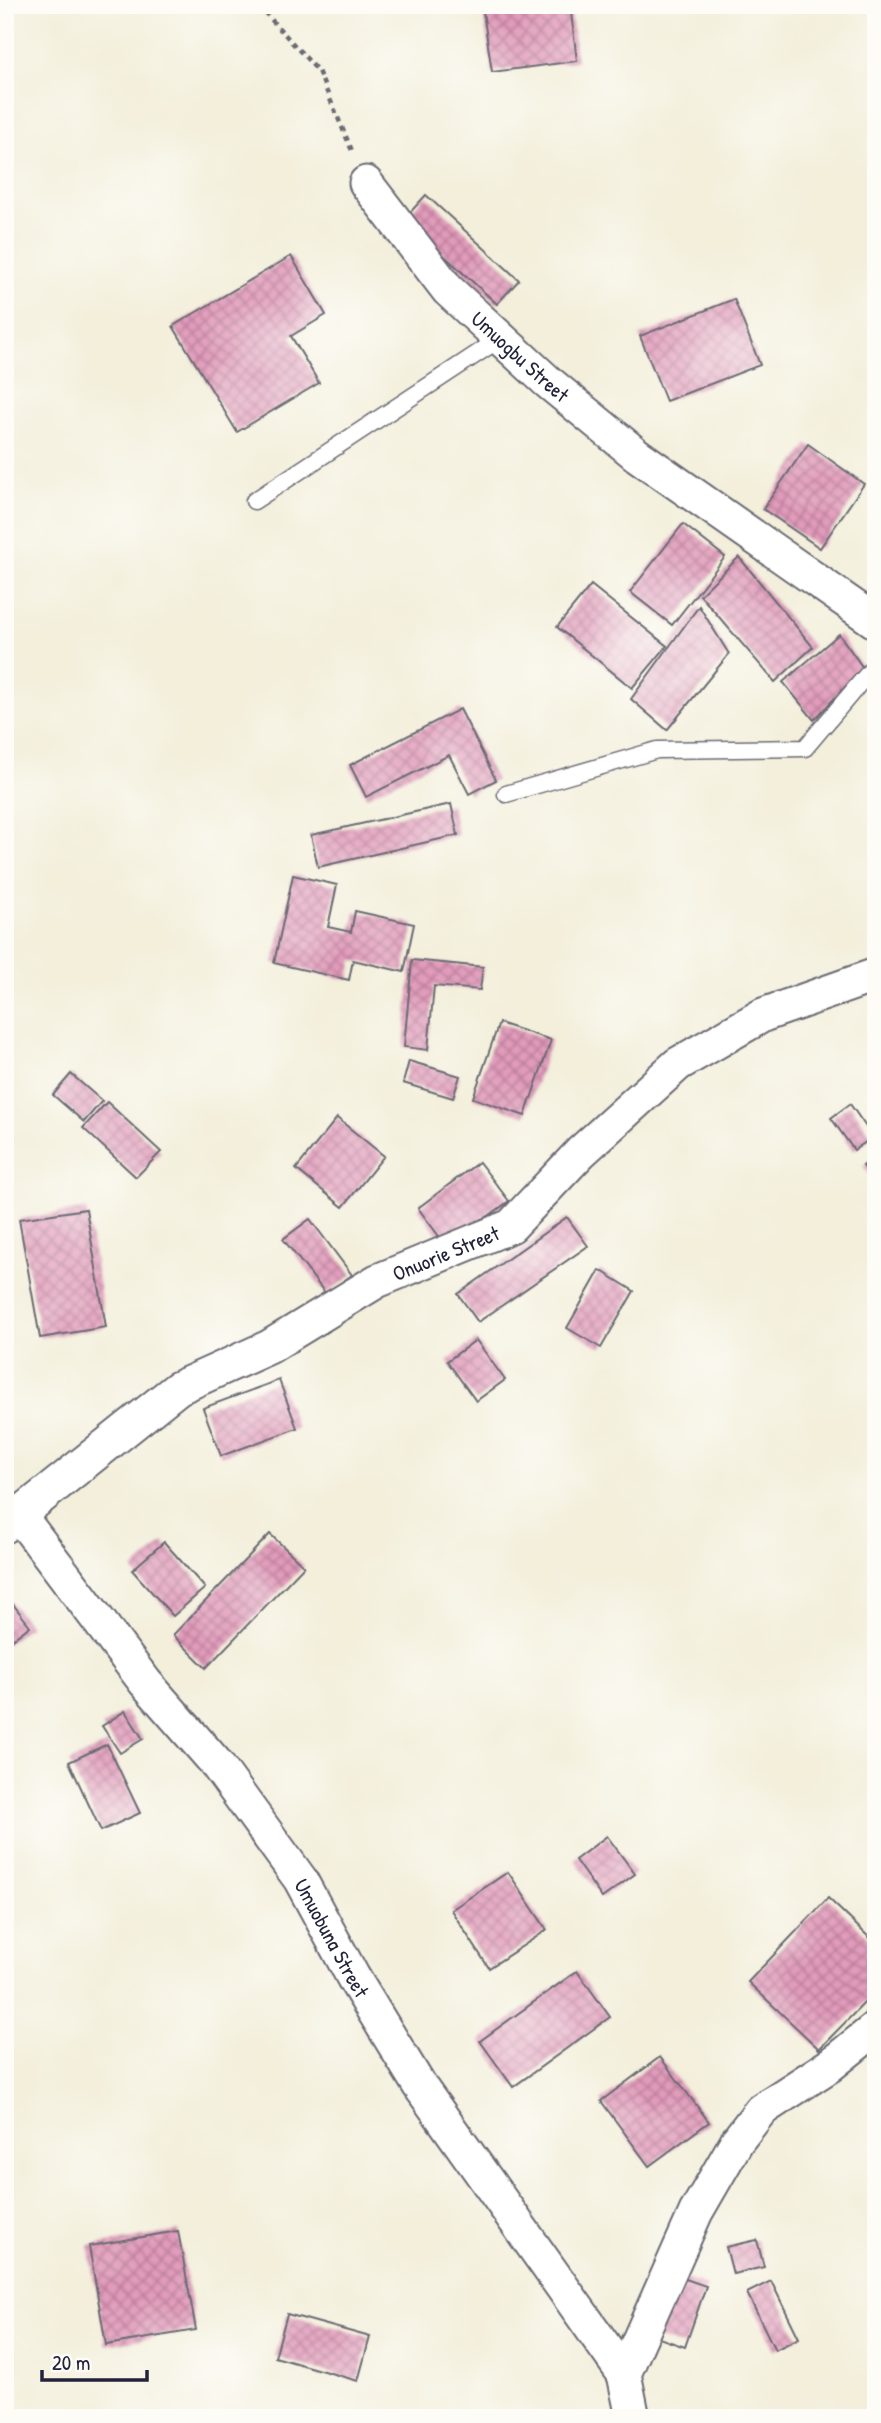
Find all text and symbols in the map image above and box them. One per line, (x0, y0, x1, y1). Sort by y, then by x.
street label: Umuogbu Street (465, 304, 576, 409)
street label: Onuorie Street (388, 1218, 504, 1288)
street label: Umuobuna Street (288, 1873, 377, 2003)
scale bar (42, 2339, 147, 2383)
text: 20 m (52, 2348, 90, 2377)

